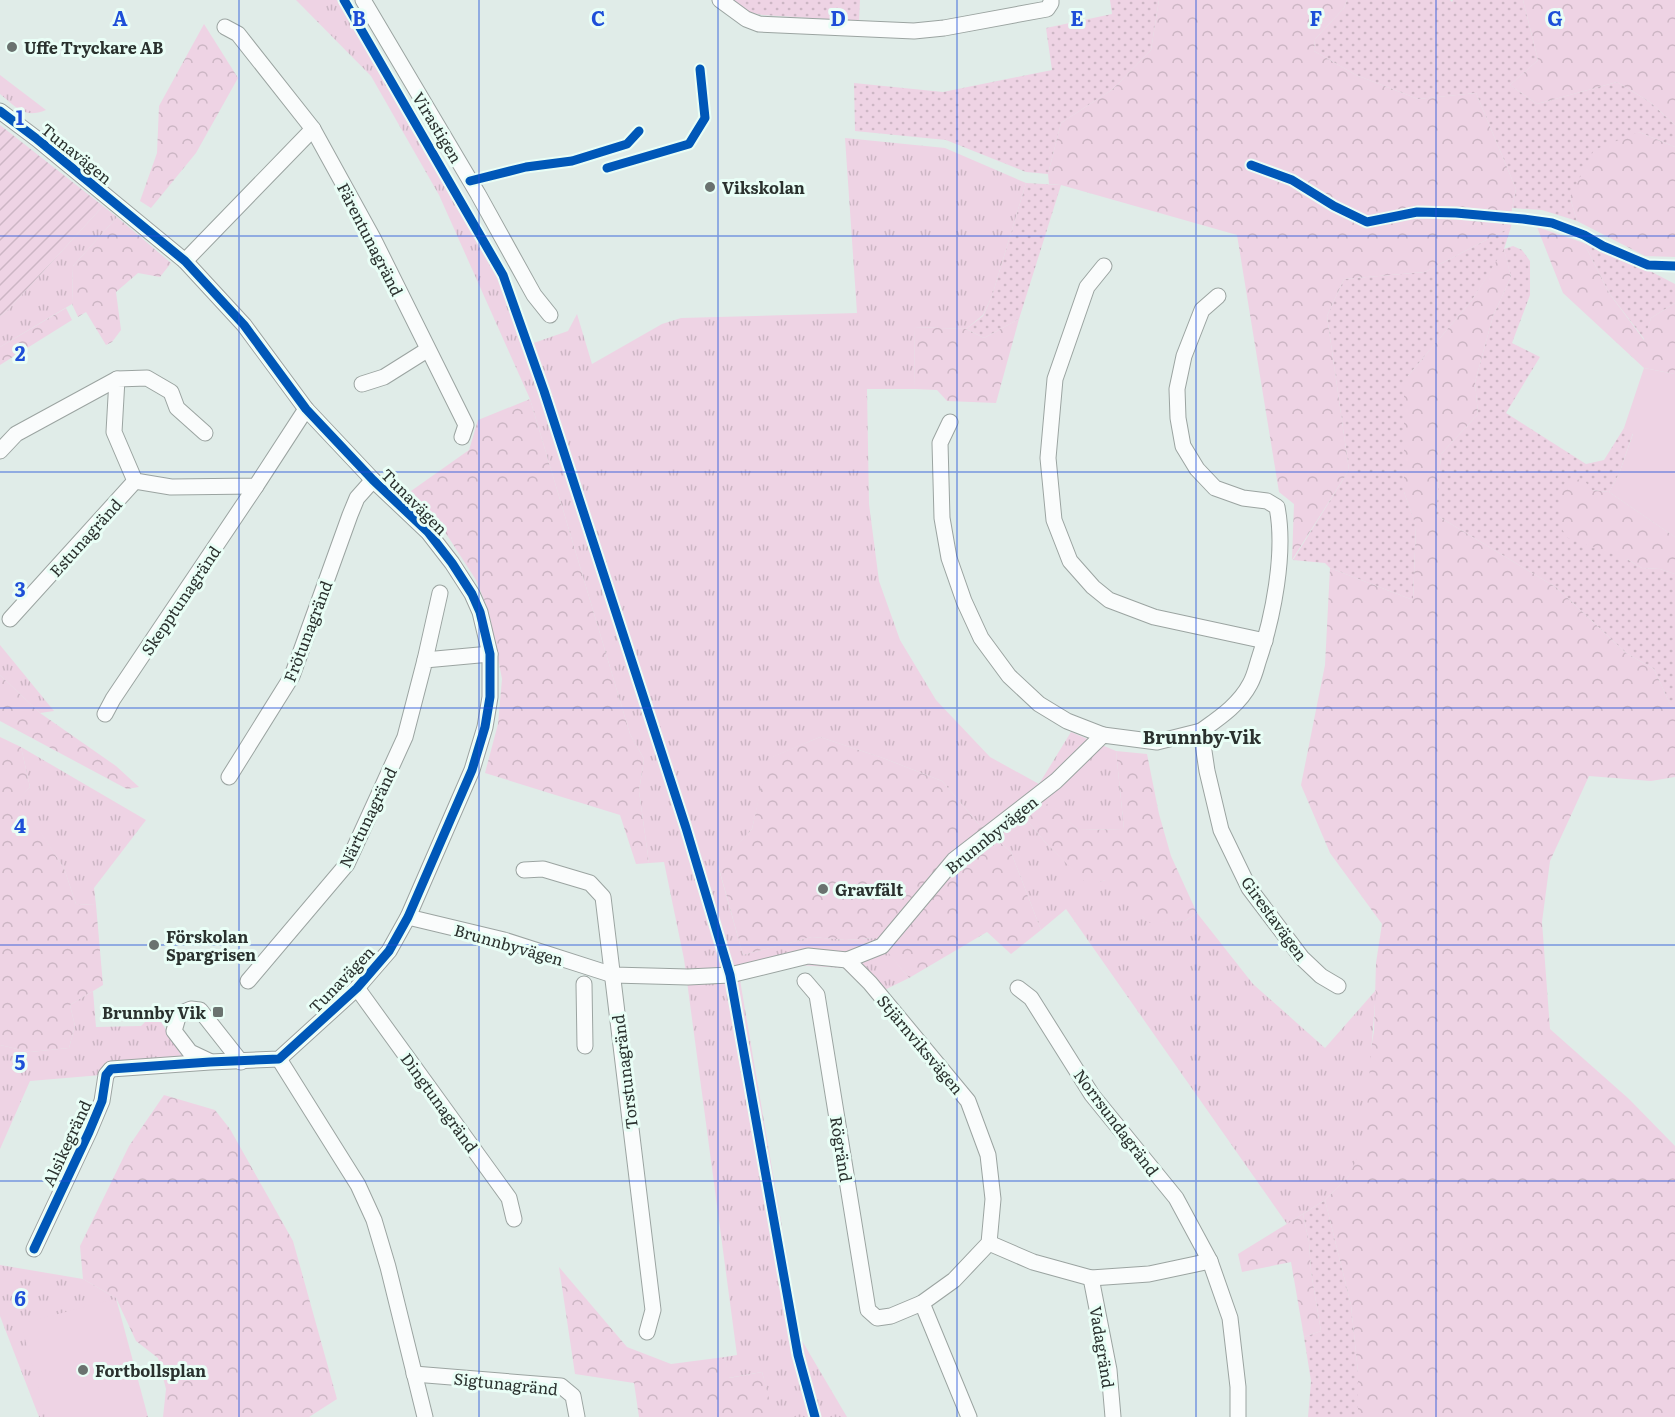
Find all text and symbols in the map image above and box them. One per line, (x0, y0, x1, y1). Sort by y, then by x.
text: A (112, 2, 128, 32)
text: B (352, 2, 366, 32)
text: C (591, 2, 605, 32)
text: D (830, 2, 846, 32)
text: E (1070, 2, 1084, 32)
text: F (1310, 2, 1323, 32)
text: G (1547, 2, 1563, 32)
place label: Uffe Tryckare AB (24, 35, 163, 59)
marker: Uffe Tryckare AB (5, 40, 19, 54)
street label: Virastigen (407, 87, 469, 167)
text: 1 (16, 101, 24, 131)
street label: Tunavägen (36, 117, 118, 189)
place label: Vikskolan (722, 175, 805, 199)
street label: Färentunagränd (332, 178, 410, 300)
marker: Vikskolan (703, 180, 717, 194)
text: 2 (15, 337, 26, 367)
street label: Tunavägen (376, 462, 454, 540)
street label: Estunagränd (43, 492, 127, 582)
street label: Skepptunagränd (134, 540, 226, 660)
text: 3 (14, 573, 26, 603)
street label: Frötunagränd (277, 577, 337, 685)
district label: Brunnby-Vik (1143, 723, 1262, 750)
street label: Närtunagränd (332, 762, 402, 871)
street label: Brunnbyvägen (940, 789, 1043, 879)
text: 4 (14, 809, 26, 839)
street label: Girestavägen (1236, 871, 1314, 966)
place label: Gravfält (835, 877, 903, 901)
marker: Gravfält (816, 882, 830, 896)
street label: Brunnbyvägen (452, 917, 567, 971)
place label: Förskolan Spargrisen (166, 924, 256, 966)
marker: Förskolan Spargrisen (147, 938, 161, 952)
street label: Tunavägen (303, 940, 380, 1018)
street label: Stjärnviksvägen (872, 989, 970, 1099)
place label: Brunnby Vik (102, 1000, 206, 1024)
marker: Brunnby Vik (211, 1005, 225, 1019)
street label: Torstunagränd (605, 1013, 643, 1131)
text: 5 (15, 1046, 26, 1076)
street label: Dingtunagränd (396, 1047, 485, 1157)
street label: Norrsundagränd (1069, 1064, 1165, 1181)
street label: Alsikegränd (36, 1096, 97, 1190)
street label: Rögränd (825, 1115, 859, 1184)
text: 6 (14, 1282, 26, 1312)
street label: Vadagränd (1085, 1304, 1121, 1390)
place label: Fortbollsplan (95, 1358, 206, 1382)
marker: Fortbollsplan (76, 1363, 90, 1377)
street label: Sigtunagränd (453, 1366, 560, 1400)

